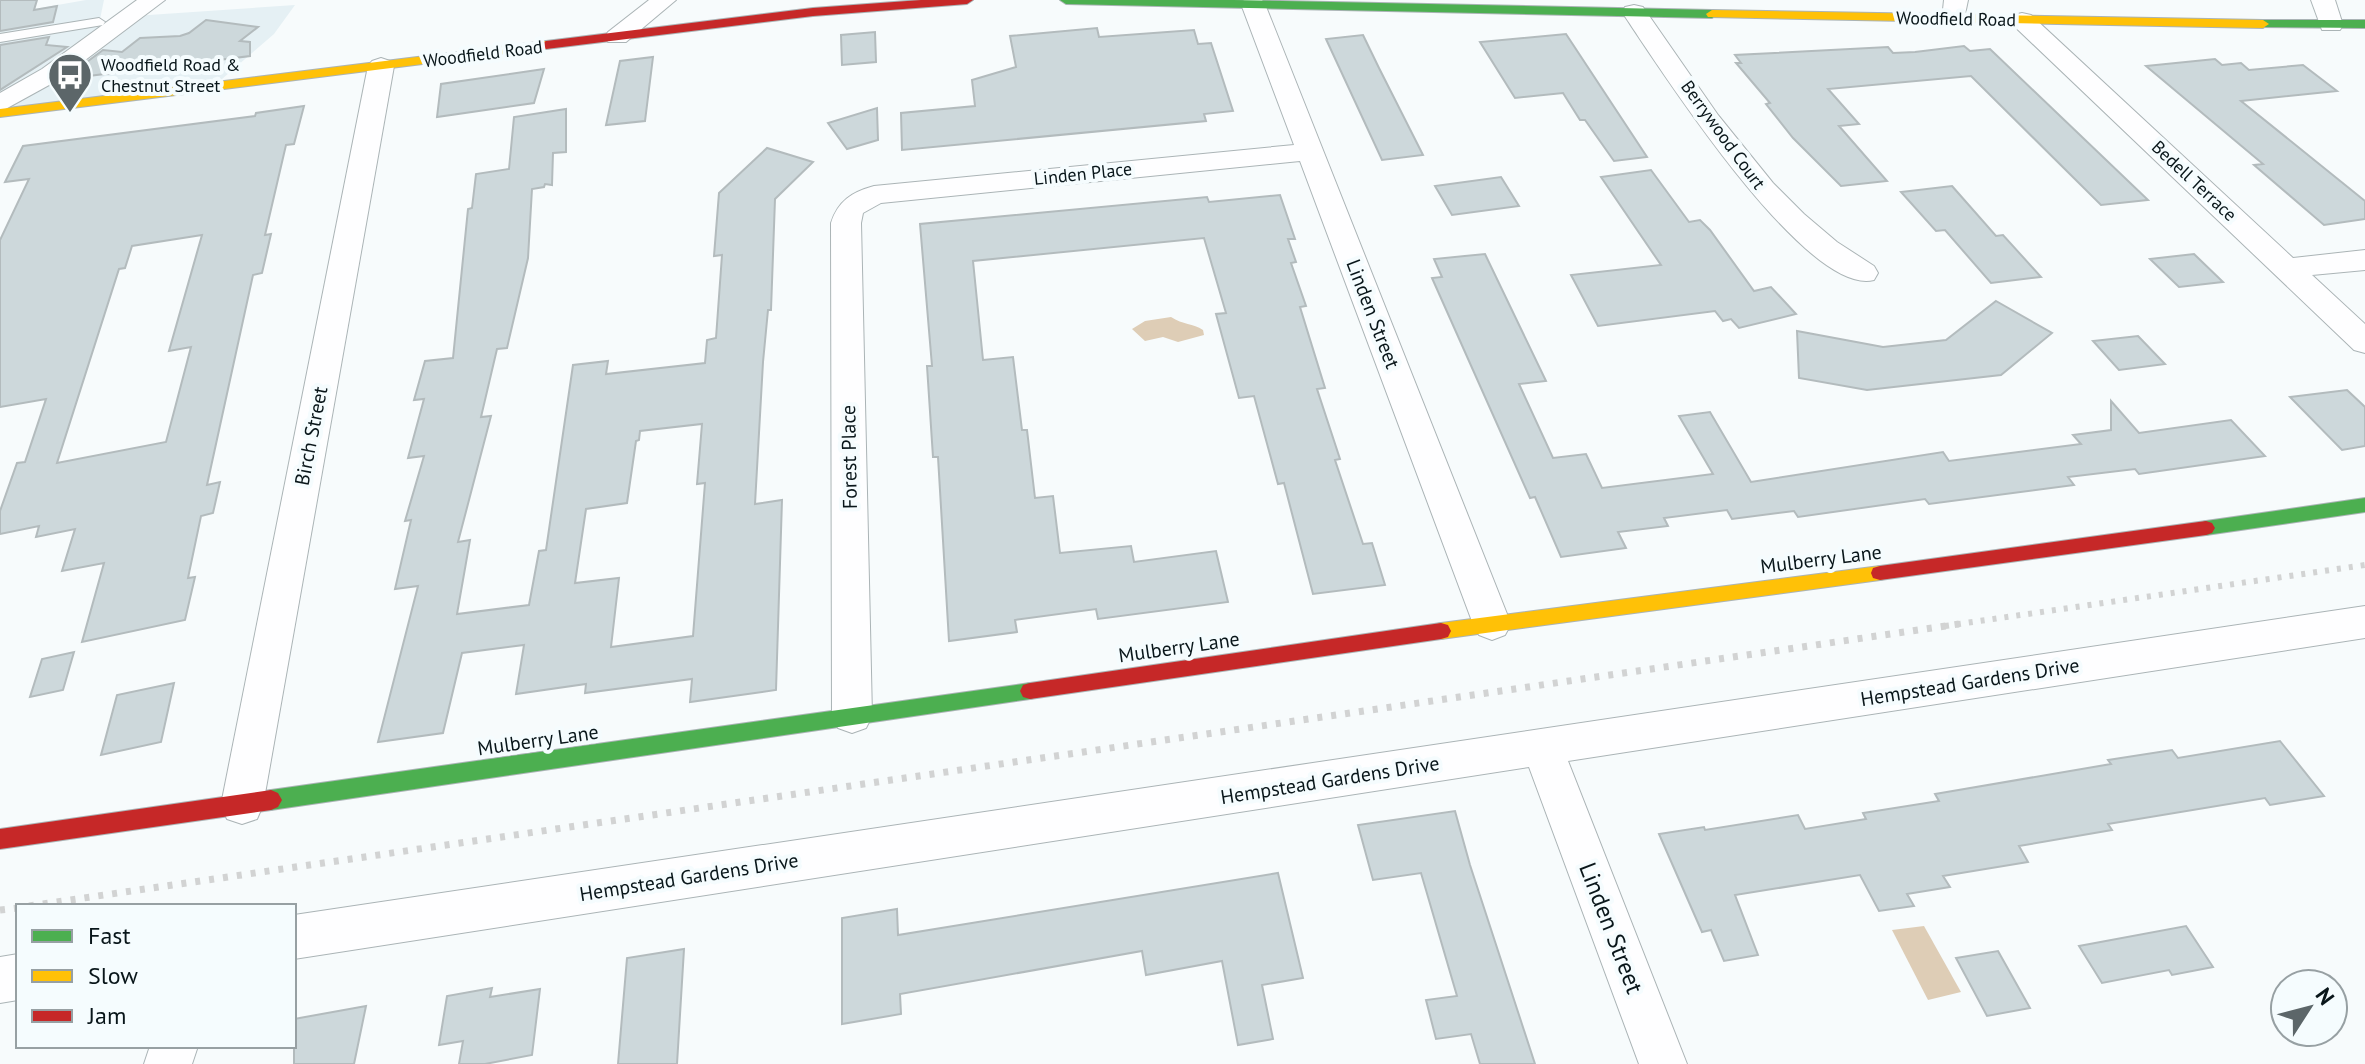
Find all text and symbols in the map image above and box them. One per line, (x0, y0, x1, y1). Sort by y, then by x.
street label: Woodfield Road (1896, 6, 2016, 31)
street label: Woodfield Road (422, 35, 544, 72)
bus stop icon: Woodfield Road & Chestnut Street (46, 51, 94, 114)
place label: Woodfield Road & Chestnut Street (101, 53, 240, 97)
street label: Berrywood Court (1676, 76, 1771, 194)
street label: Bedell Terrace (2147, 135, 2242, 226)
street label: Linden Place (1033, 157, 1133, 190)
street label: Linden Street (1340, 256, 1406, 373)
street label: Birch Street (289, 384, 333, 488)
street label: Forest Place (835, 405, 863, 509)
street label: Mulberry Lane (1759, 539, 1883, 579)
street label: Mulberry Lane (1117, 626, 1241, 668)
street label: Hempstead Gardens Drive (1859, 652, 2081, 712)
street label: Mulberry Lane (476, 719, 600, 761)
street label: Hempstead Gardens Drive (1219, 750, 1441, 810)
street label: Hempstead Gardens Drive (578, 847, 800, 907)
street label: Linden Street (1572, 858, 1651, 998)
legend (16, 904, 296, 1048)
text: Fast (88, 920, 131, 951)
text: Slow (88, 960, 138, 991)
north arrow (2269, 968, 2349, 1048)
text: N (2310, 982, 2341, 1010)
text: Jam (87, 1000, 126, 1031)

